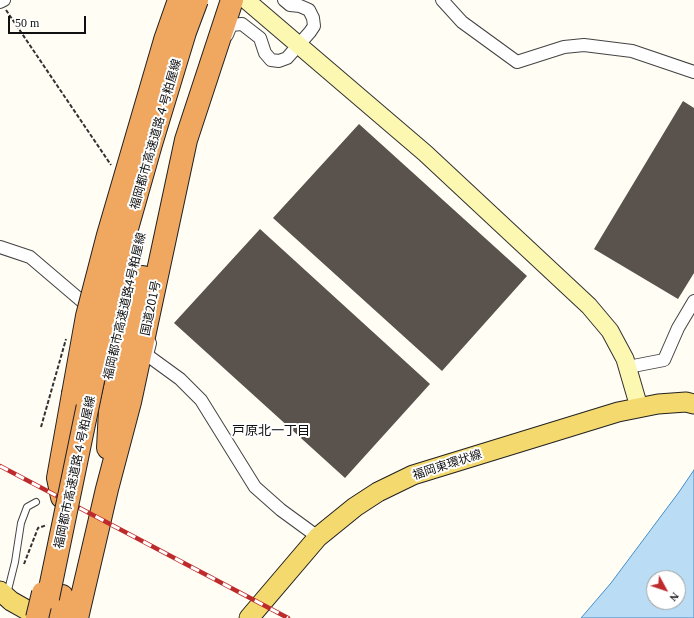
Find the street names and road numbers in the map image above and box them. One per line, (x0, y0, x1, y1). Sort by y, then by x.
street label: 福岡都市高速道路４号粕屋線 (127, 57, 183, 211)
street label: 福岡都市高速道路4号粕屋線 (100, 231, 148, 381)
street label: 国道201号 (137, 279, 163, 337)
street label: 福岡都市高速道路４号粕屋線 (51, 394, 97, 550)
street label: 福岡東環状線 (411, 446, 483, 482)

